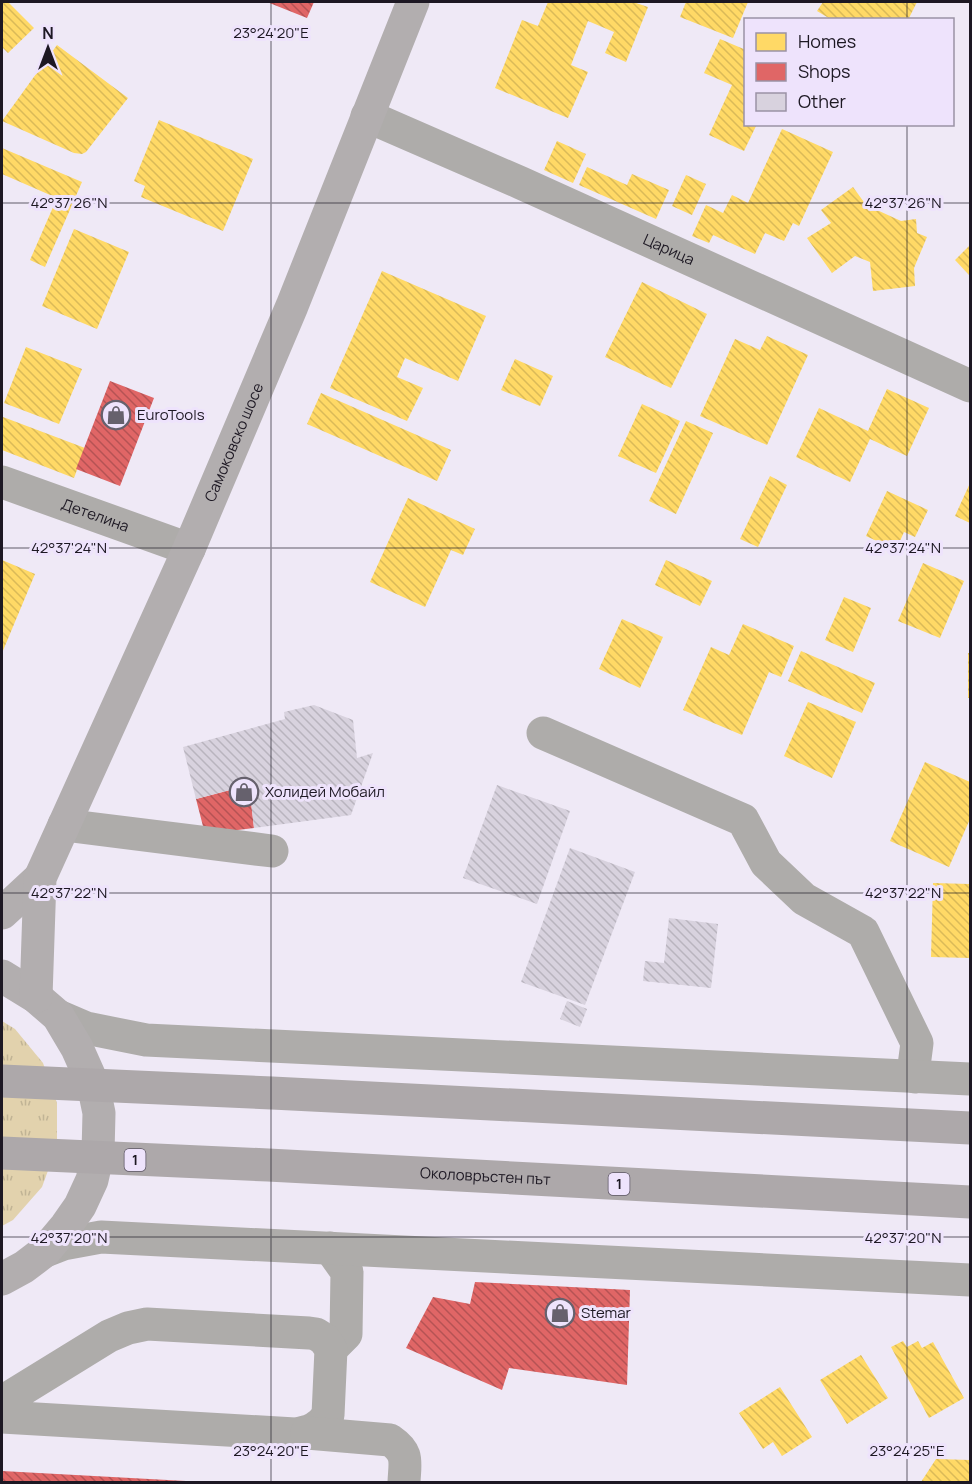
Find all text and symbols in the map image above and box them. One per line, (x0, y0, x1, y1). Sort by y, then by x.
north arrow (18, 18, 78, 78)
legend (744, 18, 954, 126)
text: N (42, 22, 54, 44)
text: 23°24'20"E (233, 22, 309, 43)
text: Homes (798, 29, 856, 53)
text: Shops (798, 59, 850, 83)
text: Other (798, 89, 846, 113)
text: 42°37'26"N (30, 192, 108, 213)
text: 42°37'26"N (864, 192, 942, 213)
street label: Царица (640, 229, 698, 270)
street label: Самоковско шосе (199, 379, 268, 505)
shop icon: EuroTools (100, 399, 132, 431)
place label: EuroTools (137, 404, 205, 425)
street label: Детелина (59, 493, 132, 537)
text: 42°37'24"N (31, 537, 107, 558)
text: 42°37'24"N (865, 537, 941, 558)
shop icon: Холидей Мобайл (228, 776, 260, 808)
place label: Холидей Мобайл (265, 781, 385, 802)
text: 42°37'22"N (31, 882, 107, 903)
text: 42°37'22"N (865, 882, 941, 903)
road number: 1 (124, 1149, 146, 1171)
street label: Околовръстен път (420, 1162, 552, 1190)
road number: 1 (608, 1173, 630, 1195)
text: 42°37'20"N (30, 1227, 108, 1248)
text: 42°37'20"N (864, 1227, 942, 1248)
shop icon: Stemar (544, 1297, 576, 1329)
place label: Stemar (581, 1302, 632, 1323)
text: 23°24'20"E (233, 1440, 309, 1461)
text: 23°24'25"E (869, 1440, 945, 1461)

